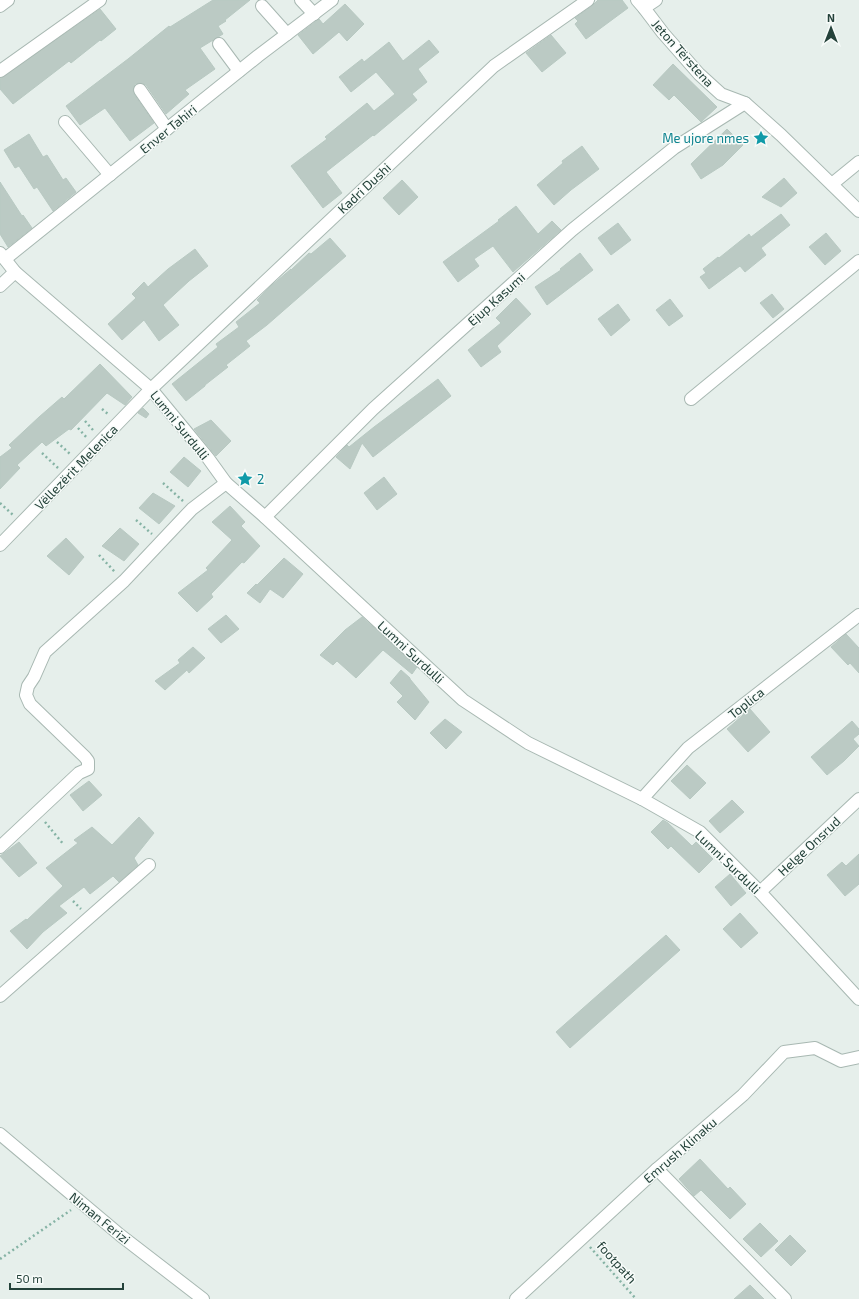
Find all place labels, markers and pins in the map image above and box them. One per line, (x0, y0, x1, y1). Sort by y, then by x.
place icon: Me ujore nmes (752, 129, 770, 147)
place label: Me ujore nmes (662, 130, 749, 146)
place icon: 2 (236, 470, 254, 488)
place label: 2 (257, 471, 264, 487)

